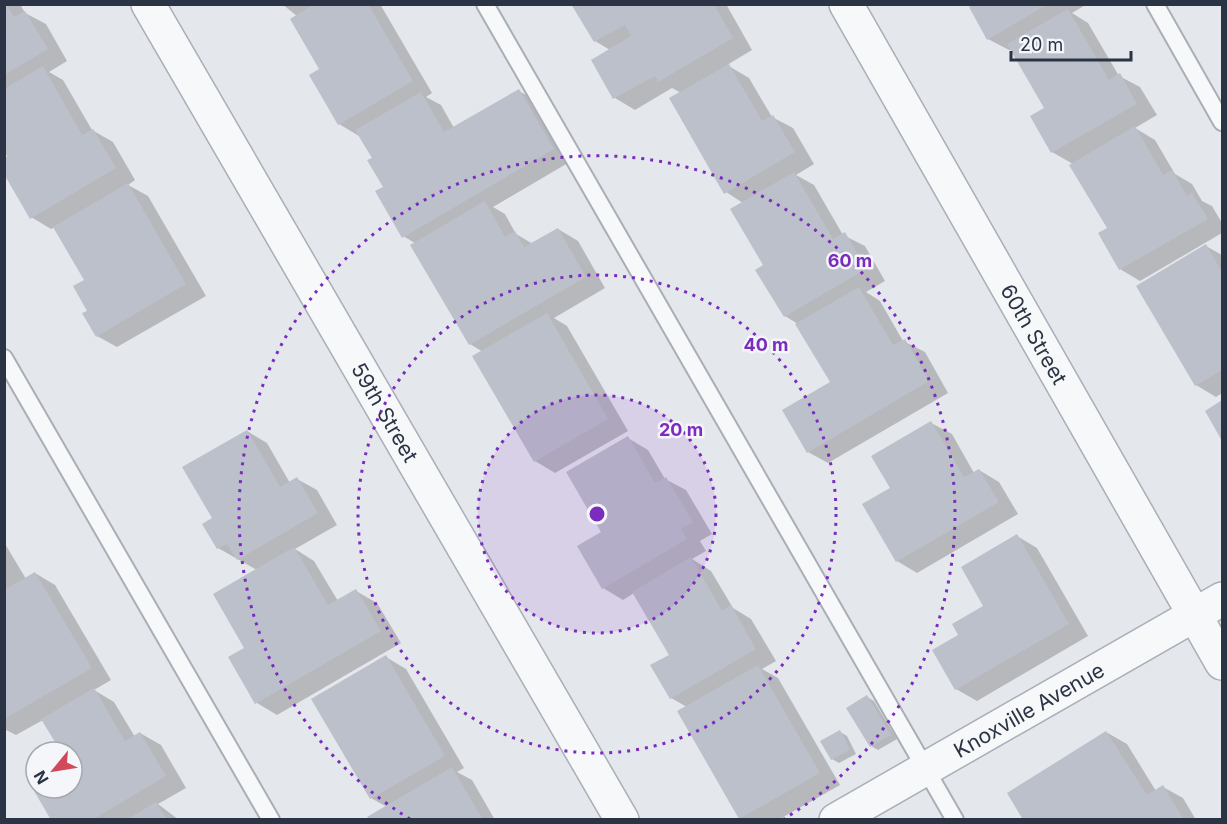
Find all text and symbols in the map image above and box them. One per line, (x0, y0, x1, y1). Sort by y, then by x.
scale bar (1011, 24, 1131, 62)
text: 20 m (1020, 34, 1063, 55)
text: 60 m (828, 250, 872, 271)
street label: 60th Street (996, 280, 1073, 389)
text: 40 m (744, 334, 789, 355)
street label: 59th Street (346, 358, 424, 466)
text: 20 m (659, 419, 703, 440)
centre of rings (587, 504, 607, 524)
street label: Knoxville Avenue (949, 657, 1108, 763)
north arrow (24, 740, 84, 800)
text: N (29, 767, 53, 788)

